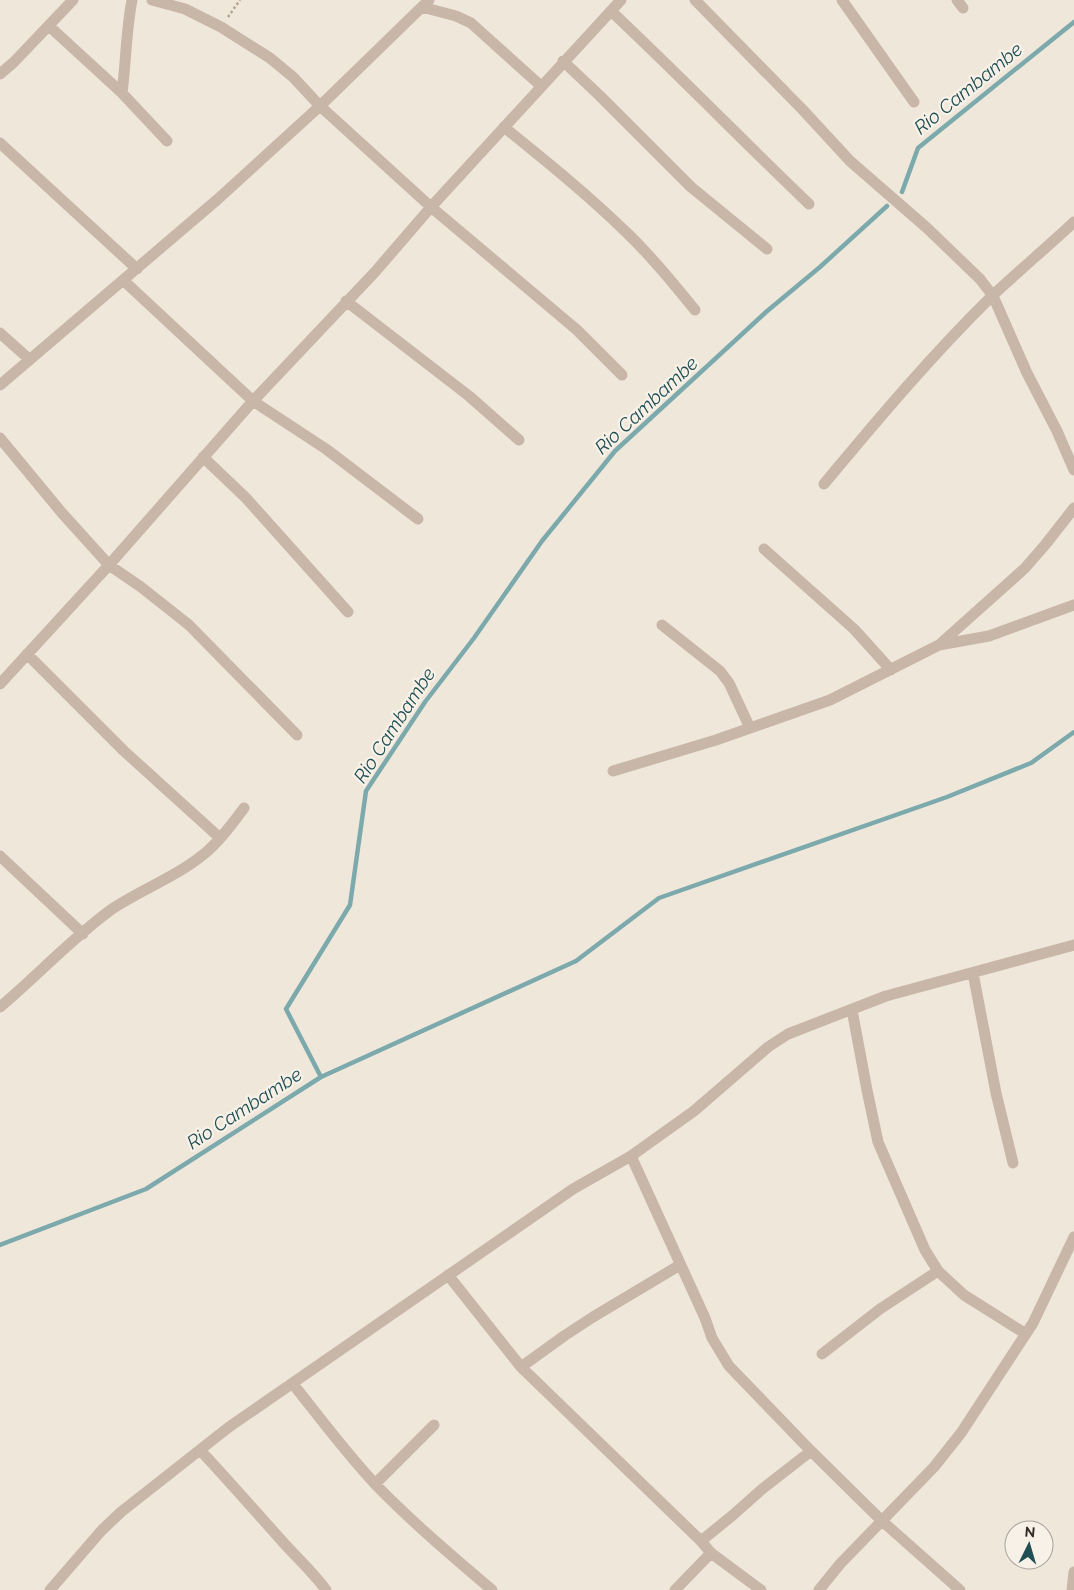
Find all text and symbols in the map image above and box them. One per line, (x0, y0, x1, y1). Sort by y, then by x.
water label: Rio Cambambe (910, 38, 1026, 138)
water label: Rio Cambambe (590, 352, 702, 458)
water label: Rio Cambambe (349, 663, 439, 787)
water label: Rio Cambambe (182, 1063, 306, 1153)
north arrow (1004, 1520, 1054, 1570)
text: N (1024, 1524, 1036, 1540)

